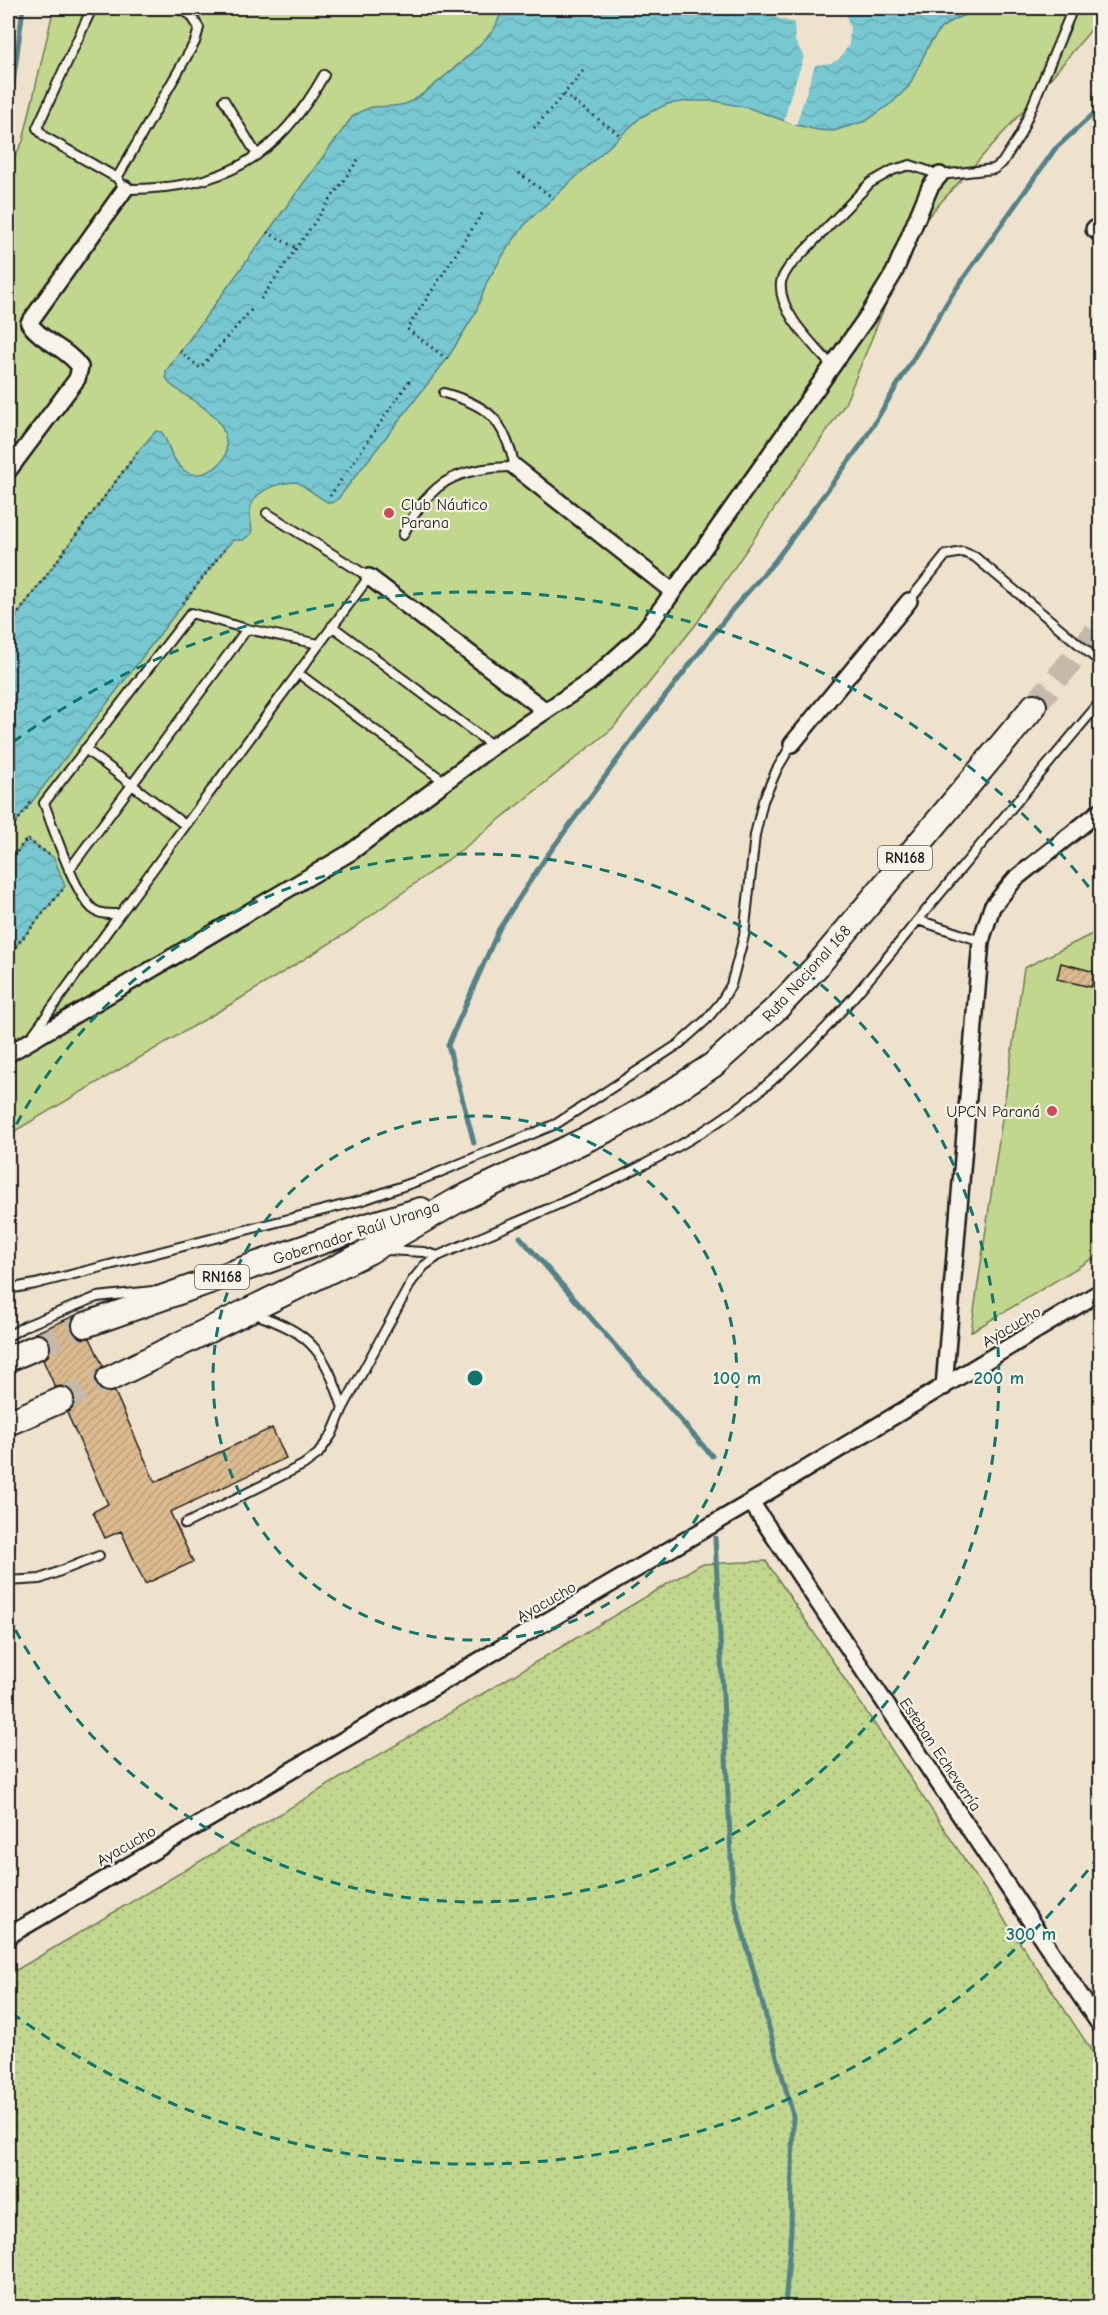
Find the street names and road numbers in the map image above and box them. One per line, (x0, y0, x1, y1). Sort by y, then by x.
road number: RN168 (878, 846, 932, 870)
street label: Ruta Nacional 168 (759, 922, 855, 1025)
street label: Gobernador Raúl Uranga (271, 1197, 442, 1268)
road number: RN168 (195, 1265, 249, 1289)
street label: Ayacucho (979, 1302, 1044, 1351)
street label: Ayacucho (514, 1578, 579, 1626)
street label: Esteban Echeverría (896, 1695, 985, 1814)
street label: Ayacucho (94, 1822, 159, 1870)

